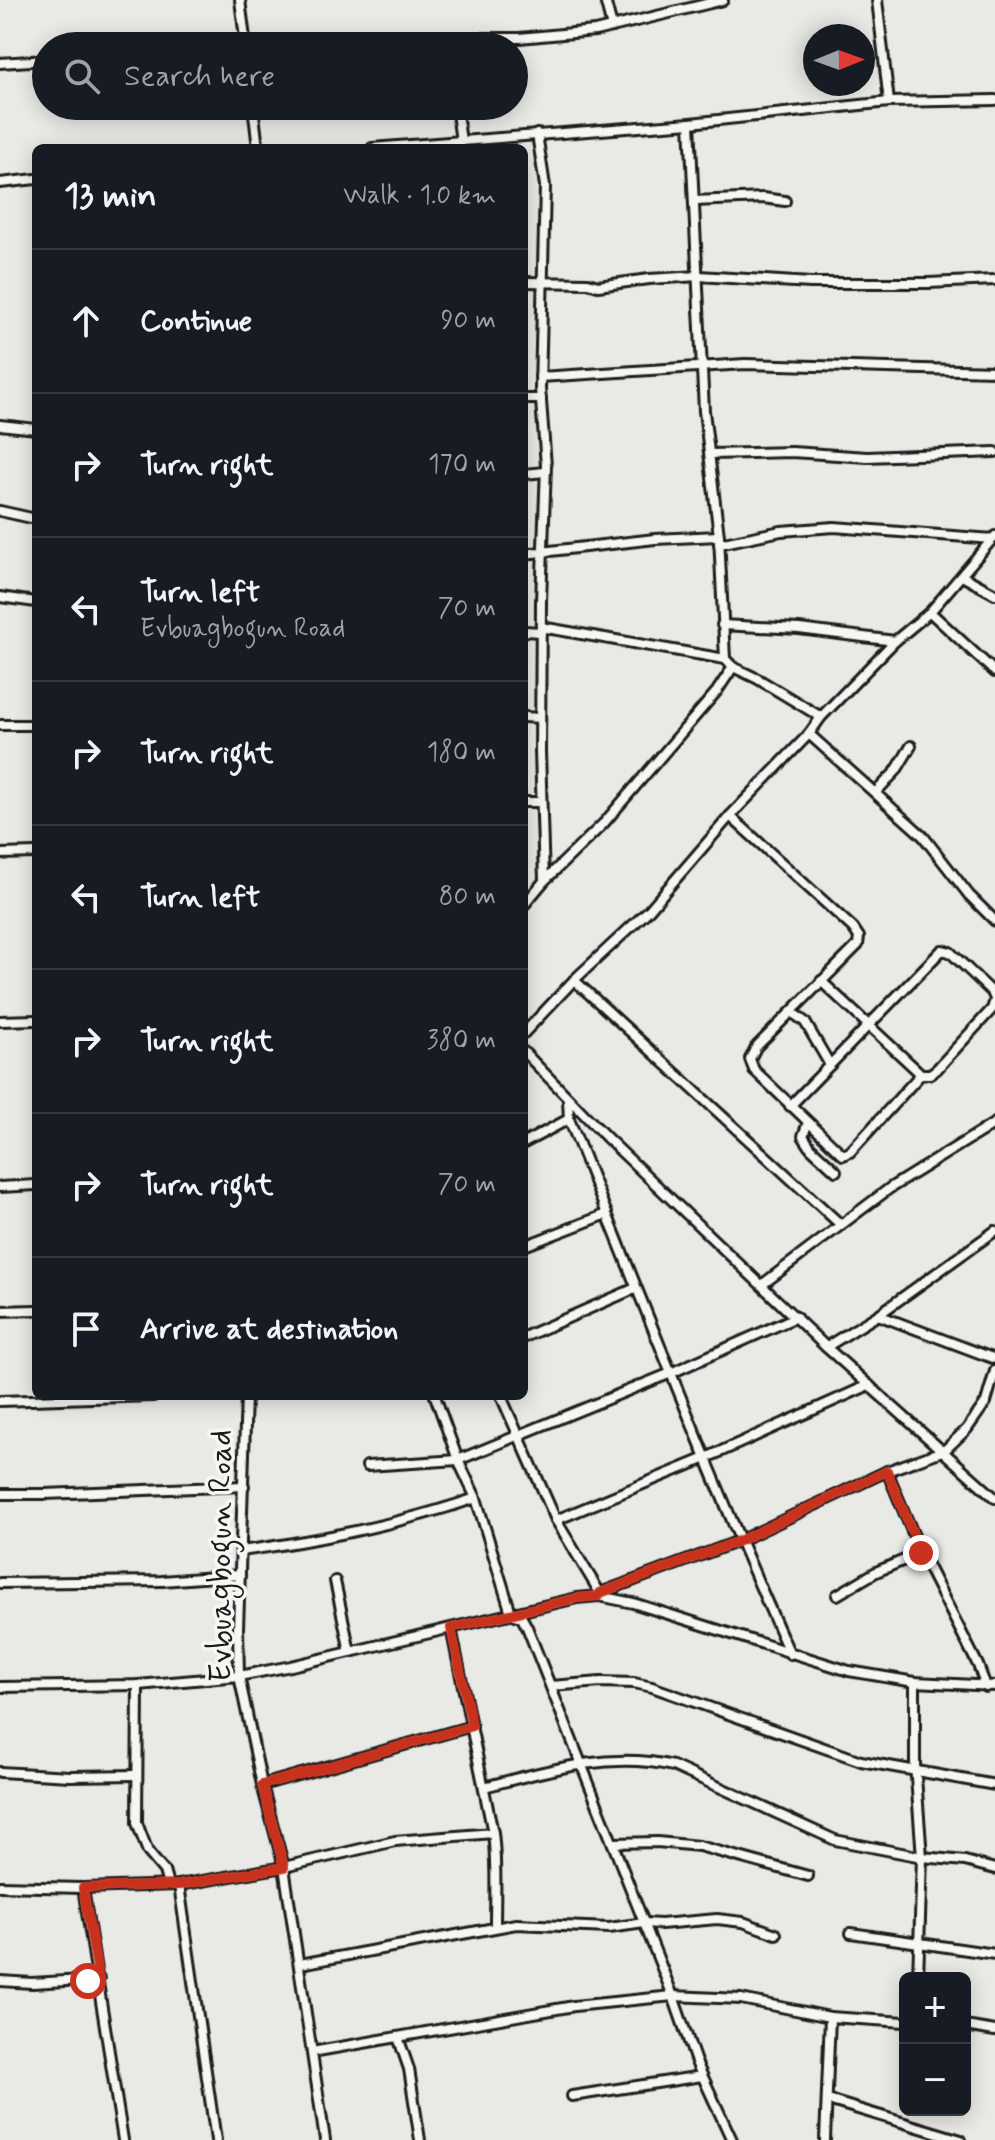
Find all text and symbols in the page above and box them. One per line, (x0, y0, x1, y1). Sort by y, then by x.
north arrow (803, 24, 875, 96)
search box (32, 32, 528, 120)
icon: search (60, 54, 104, 98)
text: Search here (124, 57, 275, 96)
text: 13 min (64, 174, 157, 219)
text: Walk · 1.0 km (343, 179, 496, 213)
icon: ahead (64, 299, 108, 343)
text: Continue (140, 302, 252, 341)
text: 90 m (441, 304, 496, 338)
icon: right (64, 443, 108, 487)
text: Turn right (140, 446, 273, 485)
text: 170 m (428, 448, 496, 482)
text: Turn left (140, 573, 260, 612)
icon: left (64, 587, 108, 631)
text: 70 m (438, 592, 496, 626)
text: Evbuagbogun Road (140, 612, 345, 646)
icon: right (64, 731, 108, 775)
text: Turn right (140, 734, 273, 773)
text: 180 m (427, 736, 496, 770)
icon: left (64, 875, 108, 919)
text: Turn left (140, 878, 260, 917)
text: 80 m (439, 880, 496, 914)
icon: right (64, 1019, 108, 1063)
text: Turn right (140, 1022, 273, 1061)
text: 380 m (427, 1024, 496, 1058)
icon: right (64, 1163, 108, 1207)
text: Turn right (140, 1166, 273, 1205)
text: 70 m (438, 1168, 496, 1202)
icon: arrive (64, 1307, 108, 1351)
text: Arrive at destination (140, 1310, 398, 1349)
street label: Evbuagbogun Road (200, 1430, 245, 1682)
route end (903, 1535, 939, 1571)
route start (70, 1963, 106, 1999)
map controls (899, 1972, 971, 2116)
button: + (899, 1972, 971, 2044)
button: − (899, 2044, 971, 2116)

